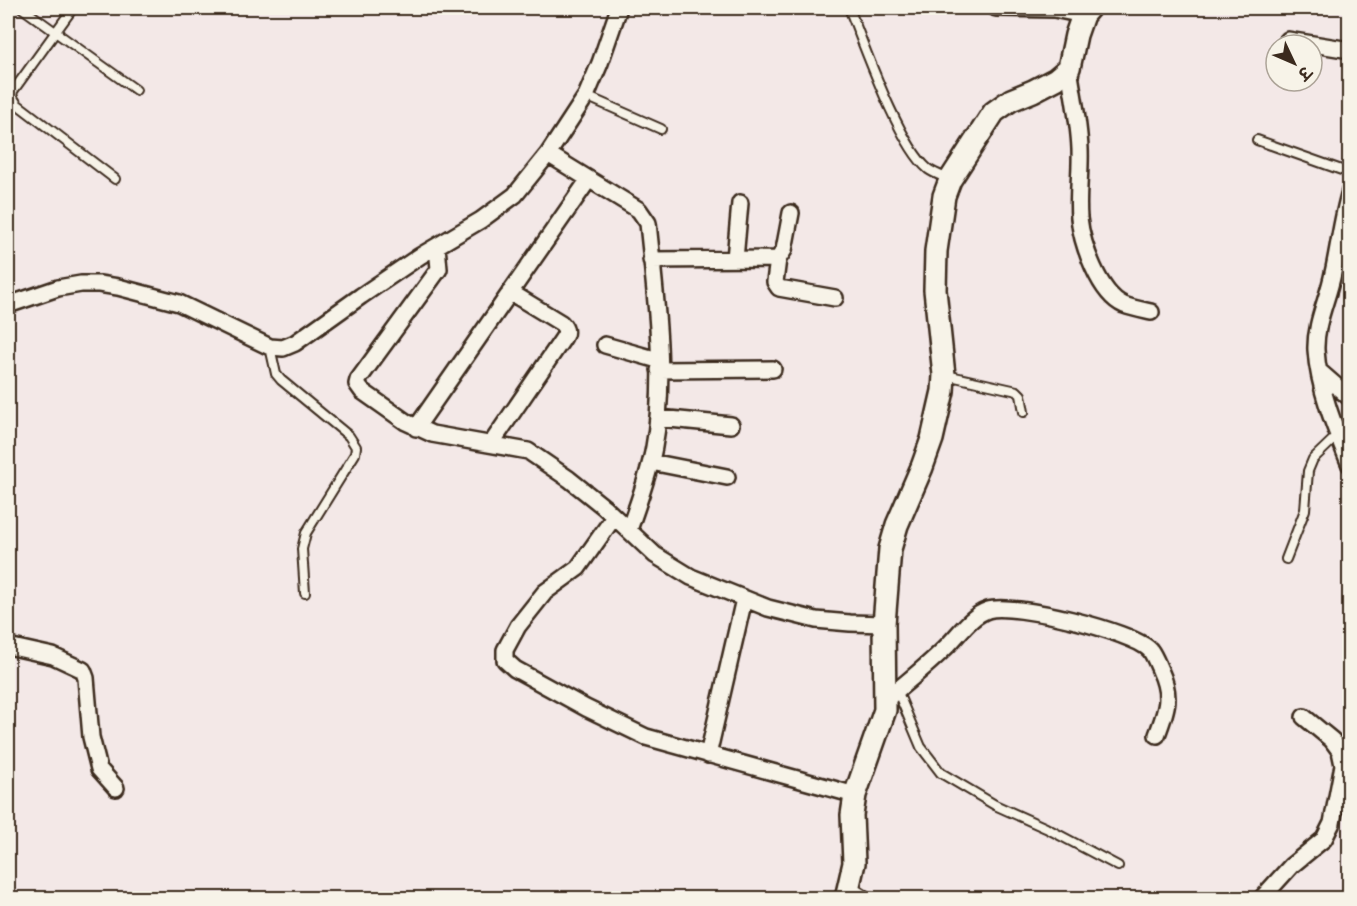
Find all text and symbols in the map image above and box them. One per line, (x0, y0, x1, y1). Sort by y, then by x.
north arrow (1264, 33, 1324, 93)
text: उ (1292, 61, 1319, 87)

